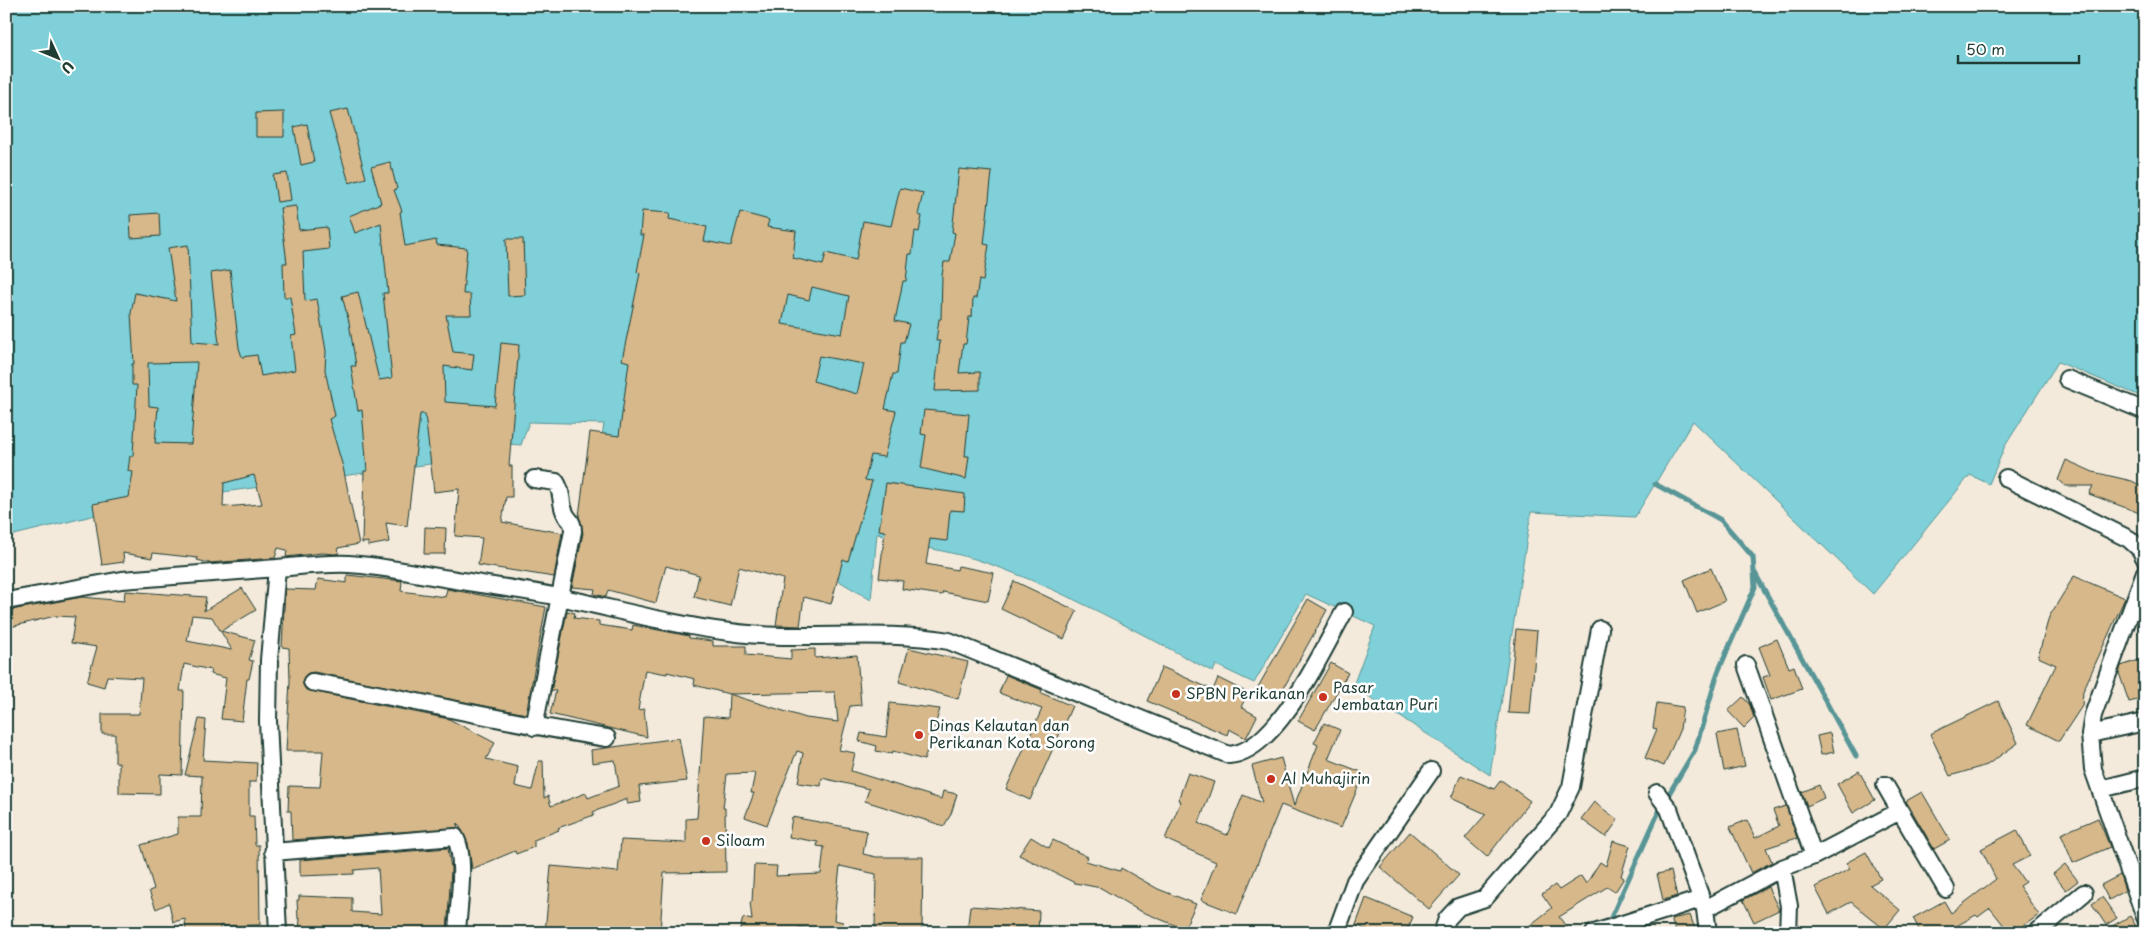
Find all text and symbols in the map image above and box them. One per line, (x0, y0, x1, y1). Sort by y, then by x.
north arrow (32, 32, 82, 82)
scale bar (1958, 32, 2080, 64)
text: 50 m (1966, 37, 2005, 60)
text: U (56, 56, 79, 79)
place label: Pasar Jembatan Puri (1333, 675, 1438, 715)
place label: SPBN Perikanan (1186, 681, 1305, 704)
marker: SPBN Perikanan (1170, 688, 1182, 700)
marker: Pasar Jembatan Puri (1317, 691, 1329, 703)
place label: Dinas Kelautan dan Perikanan Kota Sorong (929, 713, 1096, 753)
marker: Dinas Kelautan dan Perikanan Kota Sorong (913, 729, 925, 741)
place label: Al Muhajirin (1281, 766, 1370, 789)
marker: Al Muhajirin (1265, 773, 1277, 785)
place label: Siloam (716, 828, 765, 851)
marker: Siloam (700, 835, 712, 847)

